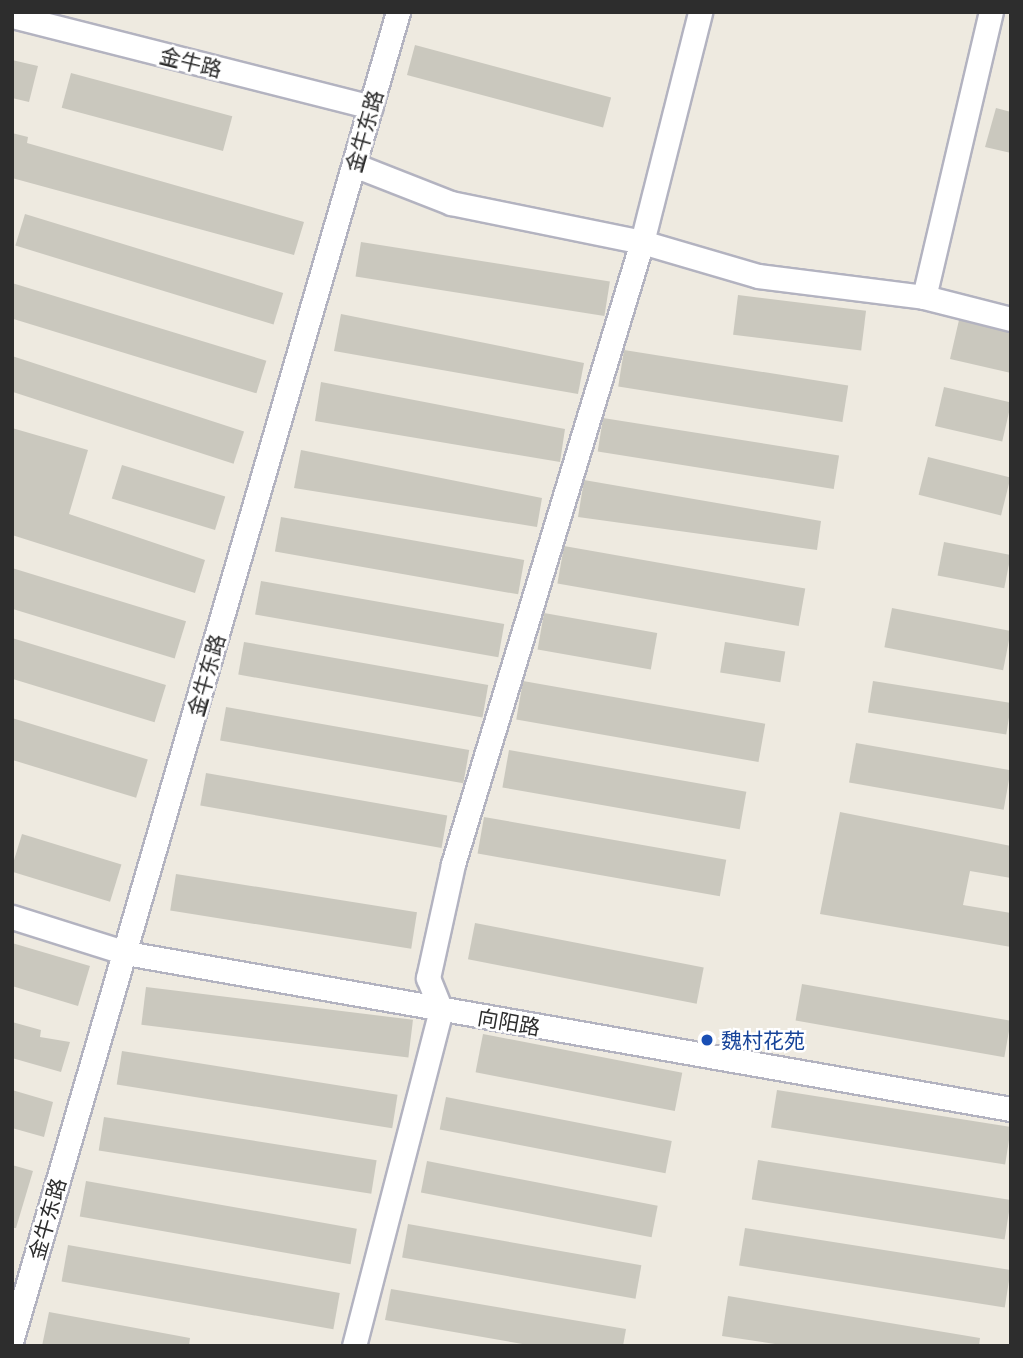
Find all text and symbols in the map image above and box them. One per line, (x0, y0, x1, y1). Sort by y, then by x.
street label: 金牛路 (157, 42, 225, 82)
street label: 金牛东路 (340, 87, 388, 175)
street label: 金牛东路 (182, 631, 230, 719)
street label: 向阳路 (476, 1004, 542, 1040)
place label: 魏村花苑 (721, 1027, 805, 1053)
marker: 魏村花苑 (699, 1032, 715, 1048)
street label: 金牛东路 (23, 1175, 71, 1263)

